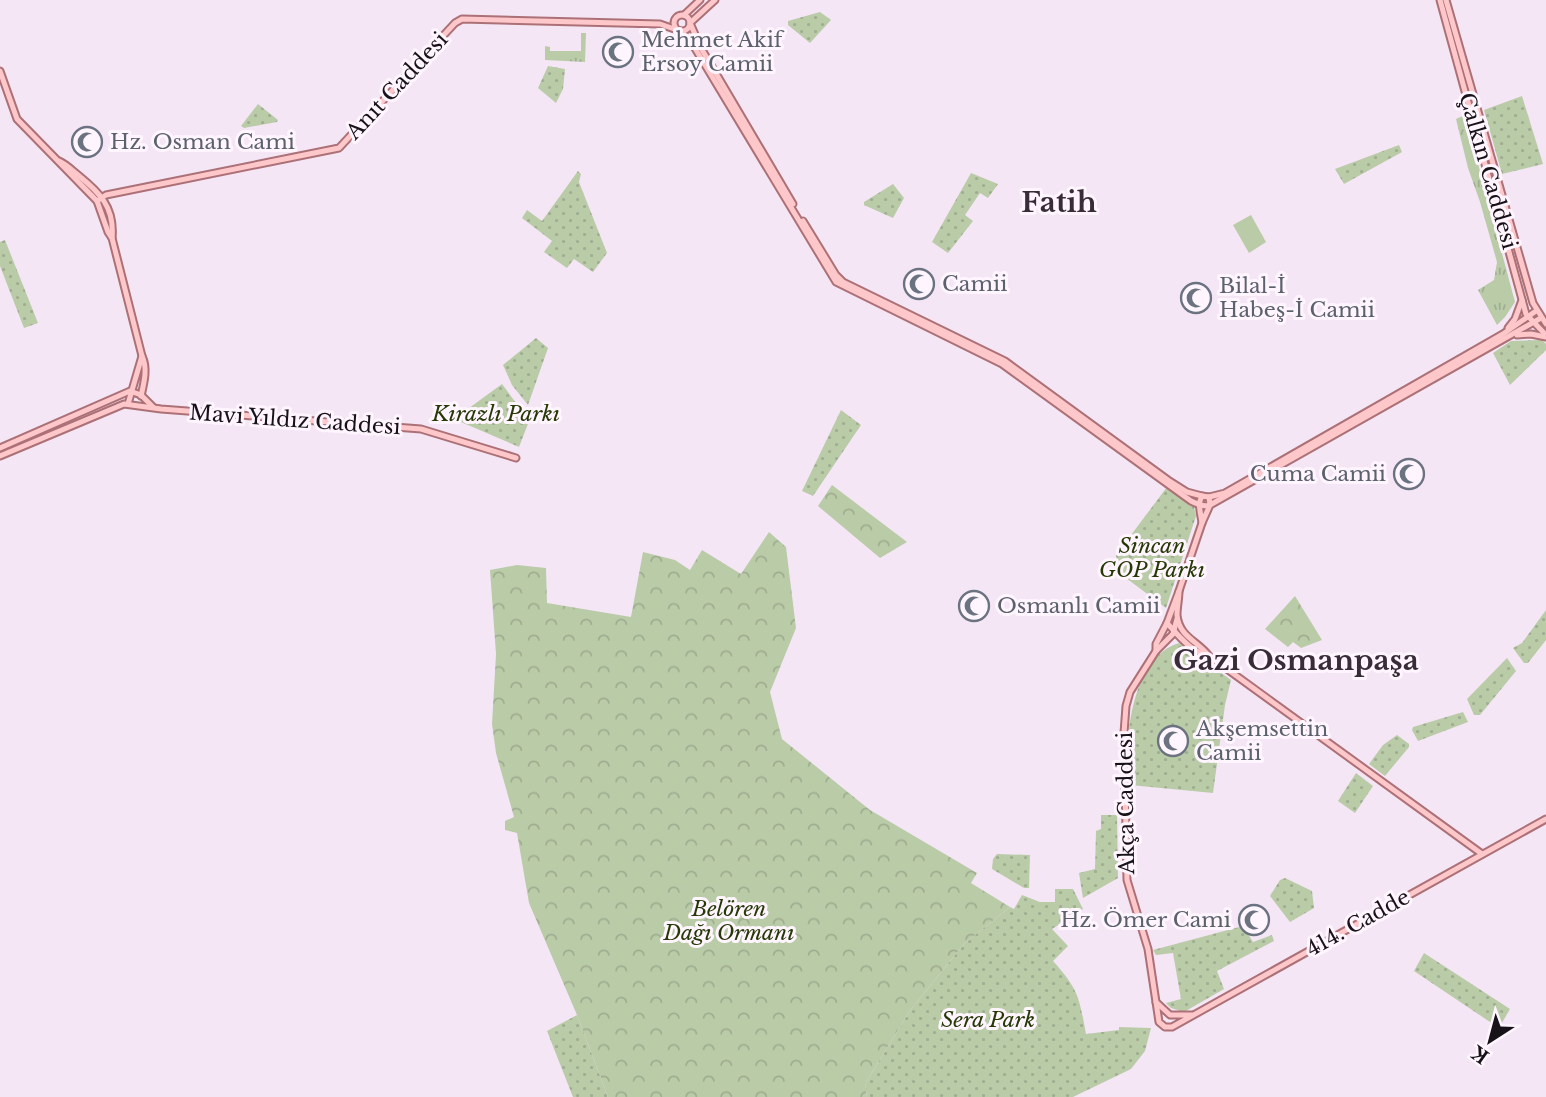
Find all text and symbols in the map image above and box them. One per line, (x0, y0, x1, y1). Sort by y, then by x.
street label: Anıt Caddesi (340, 27, 453, 146)
place label: Mehmet Akif Ersoy Camii (641, 27, 785, 77)
mosque icon: Mehmet Akif Ersoy Camii (601, 35, 635, 69)
street label: Çalkın Caddesi (1453, 90, 1523, 252)
mosque icon: Hz. Osman Cami (70, 125, 104, 159)
place label: Hz. Osman Cami (110, 129, 295, 155)
district label: Fatih (1021, 185, 1097, 220)
mosque icon: Camii (902, 267, 936, 301)
place label: Camii (942, 271, 1007, 297)
place label: Bilal-İ Habeş-İ Camii (1219, 273, 1375, 323)
mosque icon: Bilal-İ Habeş-İ Camii (1179, 281, 1213, 315)
street label: Mavi Yıldız Caddesi (188, 400, 402, 440)
park label: Kirazlı Parkı (431, 401, 560, 427)
mosque icon: Cuma Camii (1392, 457, 1426, 491)
place label: Cuma Camii (1250, 461, 1386, 487)
park label: Sincan GOP Parkı (1099, 533, 1205, 583)
mosque icon: Osmanlı Camii (957, 589, 991, 623)
place label: Osmanlı Camii (997, 593, 1160, 619)
district label: Gazi Osmanpaşa (1173, 643, 1419, 678)
place label: Akşemsettin Camii (1195, 716, 1328, 766)
mosque icon: Akşemsettin Camii (1156, 724, 1190, 758)
street label: Akça Caddesi (1112, 731, 1140, 876)
street label: 414. Cadde (1302, 884, 1414, 962)
park label: Belören Dağı Ormanı (663, 896, 794, 946)
mosque icon: Hz. Ömer Cami (1237, 903, 1271, 937)
place label: Hz. Ömer Cami (1060, 907, 1231, 933)
north arrow (1455, 1006, 1525, 1076)
park label: Sera Park (941, 1007, 1035, 1033)
text: K (1466, 1040, 1493, 1068)

